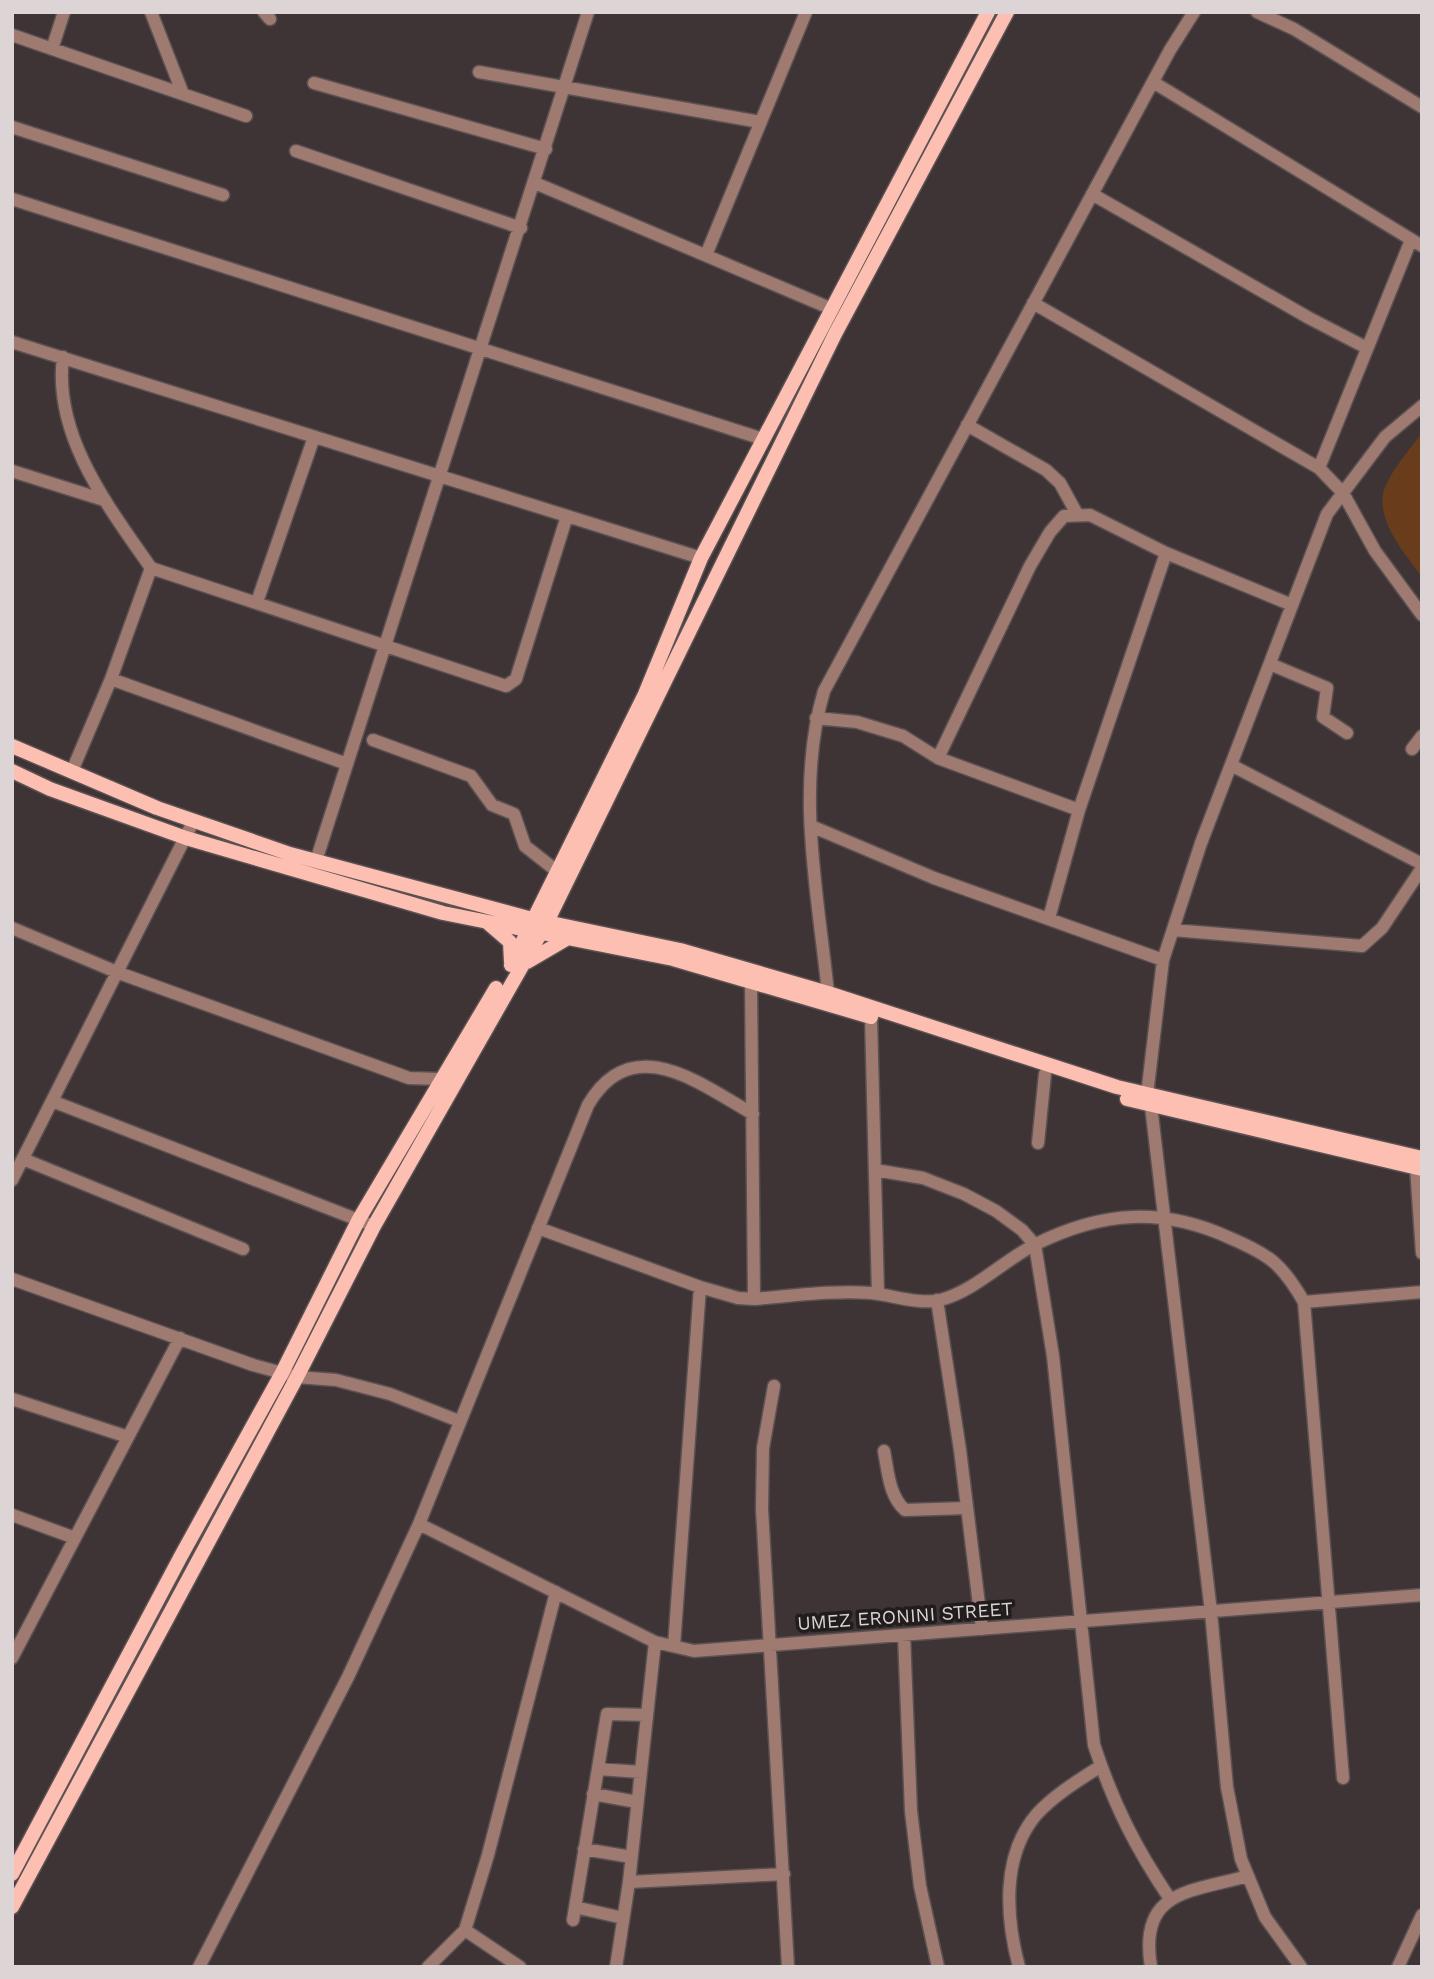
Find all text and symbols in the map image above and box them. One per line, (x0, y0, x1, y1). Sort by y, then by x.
street label: UMEZ ERONINI STREET (796, 1597, 1014, 1635)

